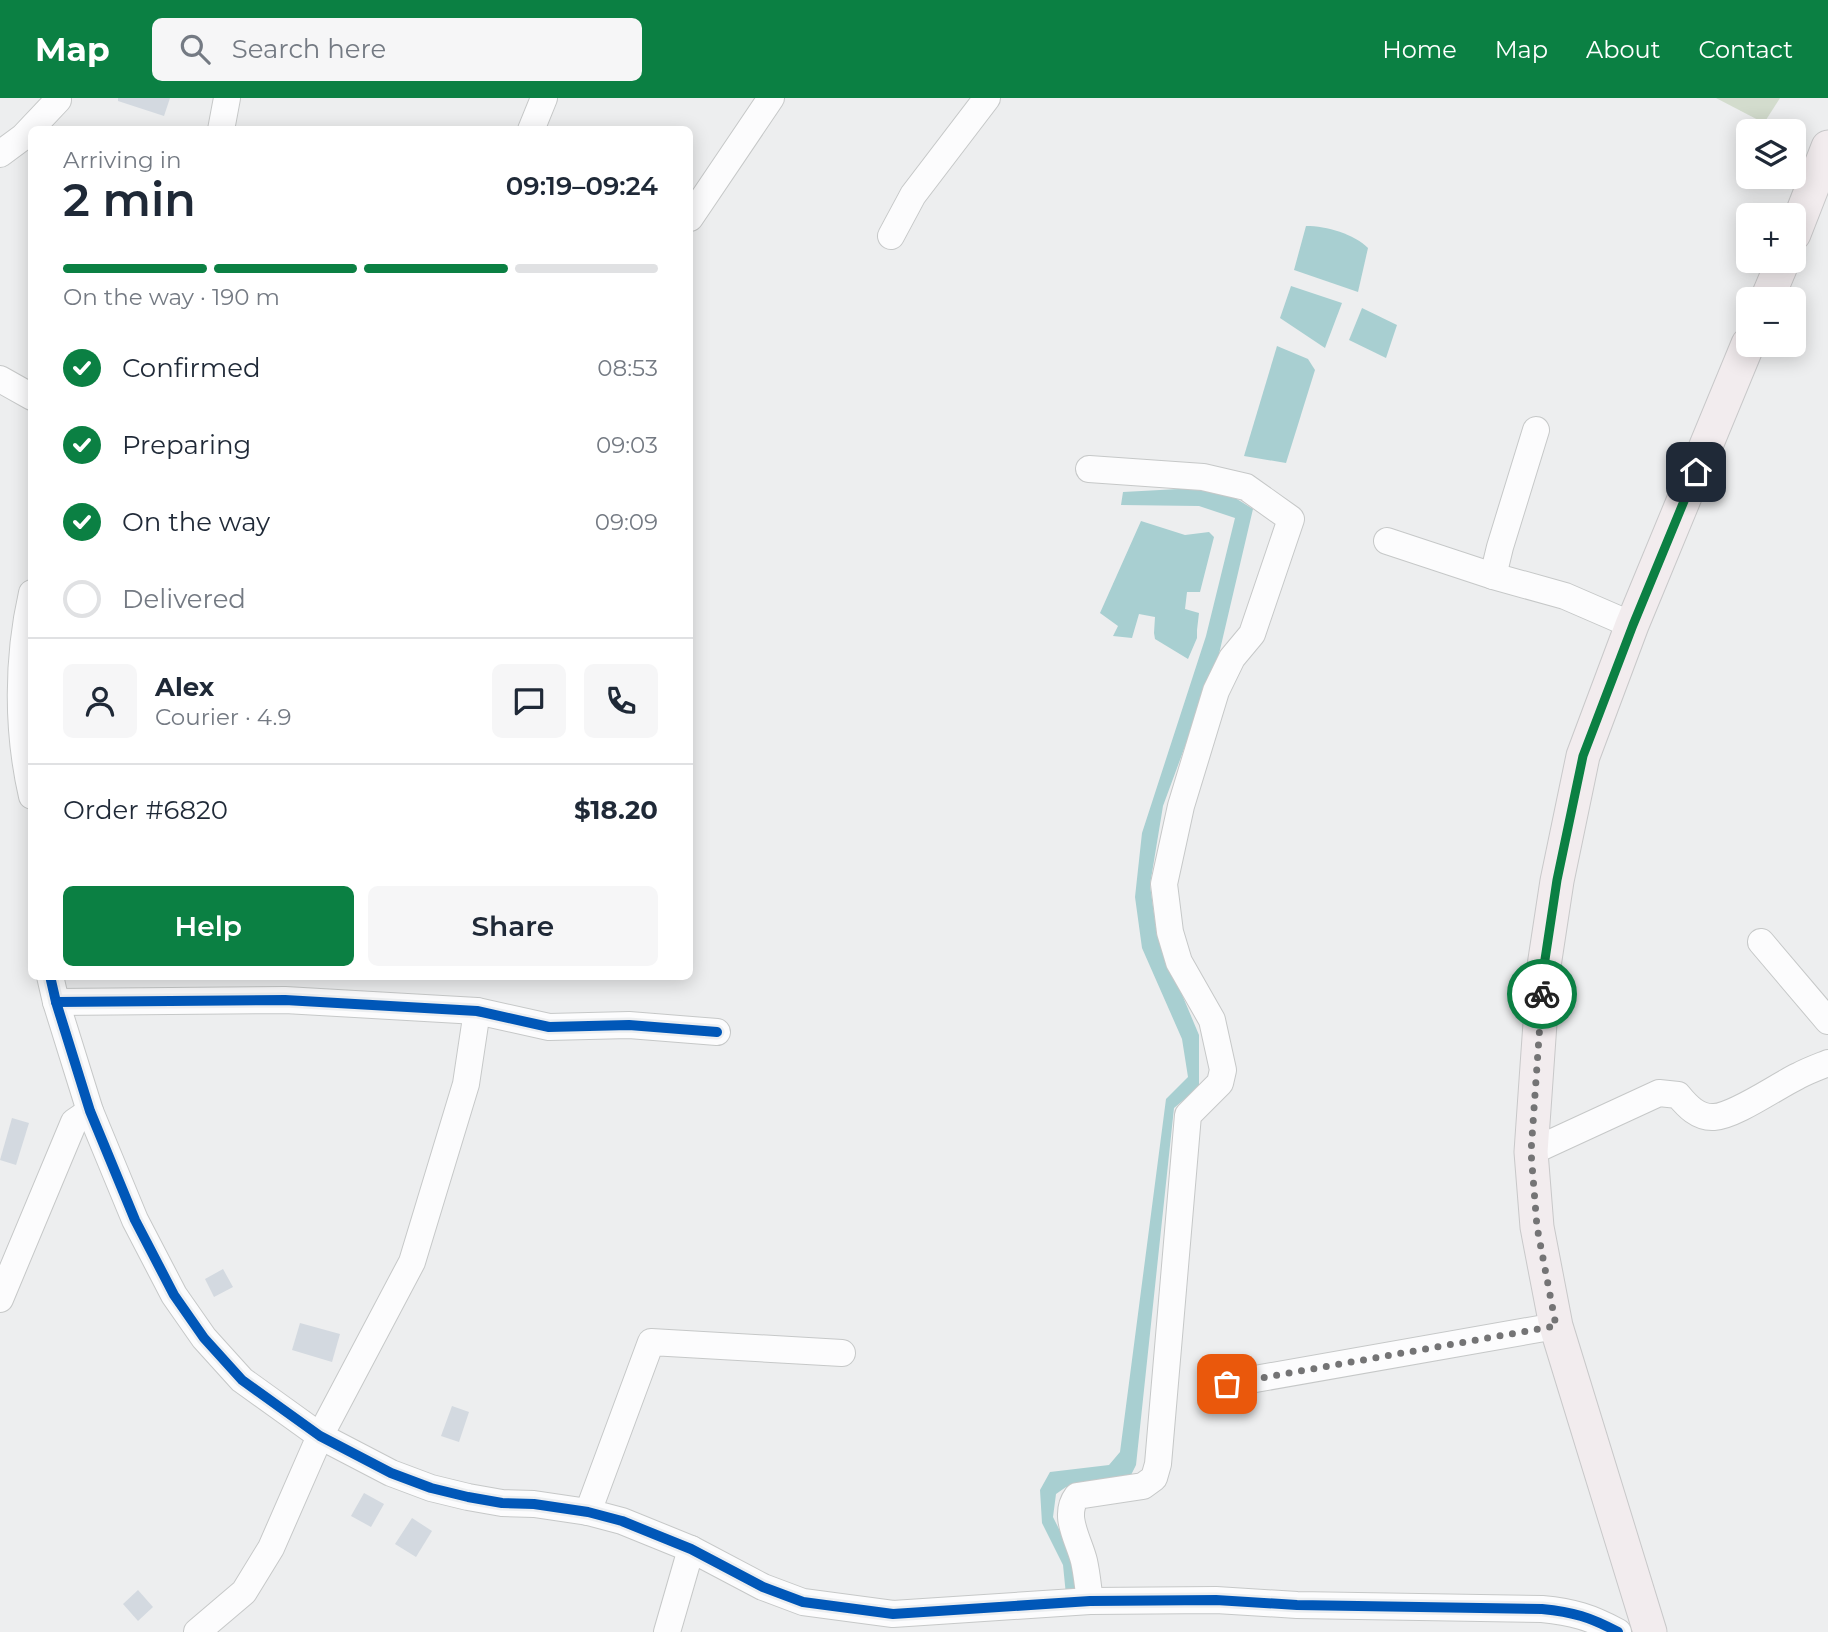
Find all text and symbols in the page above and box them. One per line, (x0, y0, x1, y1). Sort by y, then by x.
search box (152, 18, 642, 81)
text: Map (35, 29, 110, 69)
icon: search (176, 30, 214, 68)
text: Search here (232, 33, 386, 65)
text: Home (1382, 35, 1457, 64)
text: Map (1495, 35, 1548, 64)
text: About (1586, 35, 1660, 64)
text: Contact (1698, 35, 1793, 64)
map controls (1736, 119, 1806, 357)
button: layers (1736, 119, 1806, 189)
text: Arriving in (63, 146, 182, 174)
text: 09:19–09:24 (506, 170, 658, 202)
text: 2 min (63, 171, 196, 228)
button: + (1736, 203, 1806, 273)
text: On the way · 190 m (63, 283, 280, 311)
button: − (1736, 287, 1806, 357)
icon: check (63, 349, 101, 387)
text: Confirmed (122, 352, 261, 384)
text: 08:53 (597, 354, 658, 382)
icon: check (63, 426, 101, 464)
text: Preparing (122, 429, 251, 461)
text: 09:03 (596, 431, 658, 459)
pin (1666, 442, 1726, 502)
icon: home (1677, 453, 1715, 491)
icon: check (63, 503, 101, 541)
text: On the way (122, 506, 270, 538)
text: 09:09 (595, 508, 658, 536)
text: Delivered (122, 583, 246, 615)
button: person (63, 664, 137, 738)
button: chat (492, 664, 566, 738)
button: phone (584, 664, 658, 738)
text: Alex (155, 671, 214, 703)
text: Courier · 4.9 (155, 703, 291, 731)
text: Order #6820 (63, 794, 228, 826)
text: $18.20 (574, 794, 658, 826)
button: Help (63, 886, 354, 966)
button: Share (368, 886, 658, 966)
courier (1507, 959, 1577, 1029)
icon: bike (1523, 975, 1561, 1013)
pin (1197, 1354, 1257, 1414)
icon: bag (1208, 1365, 1246, 1403)

